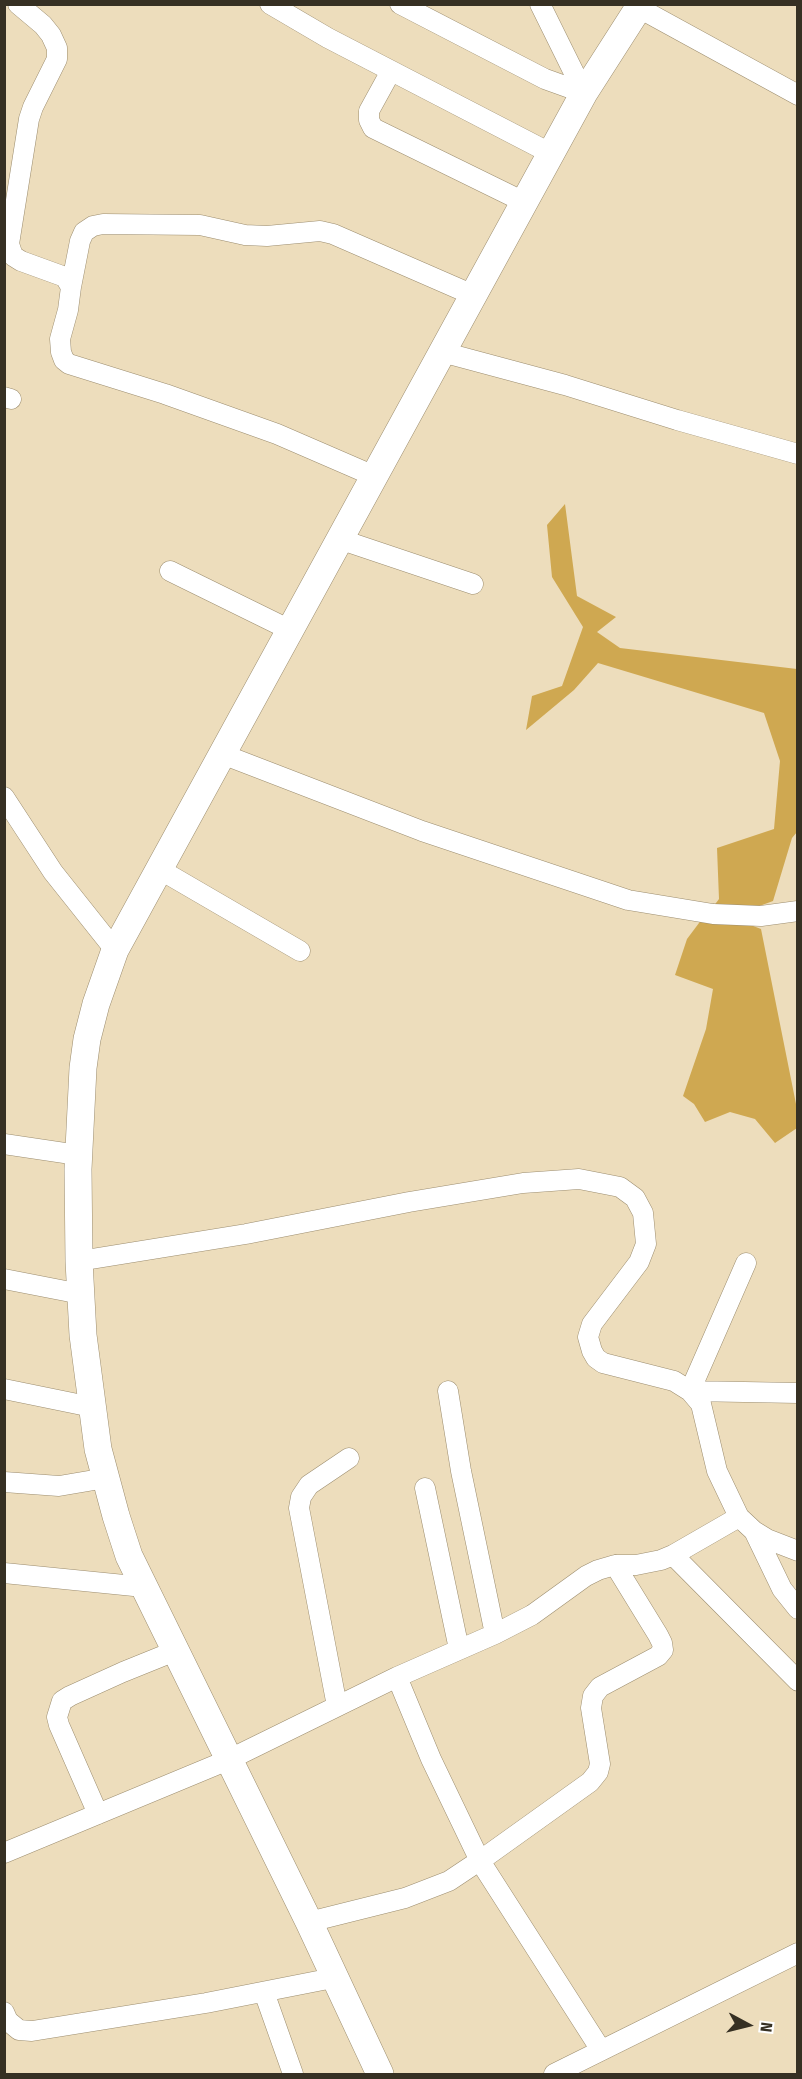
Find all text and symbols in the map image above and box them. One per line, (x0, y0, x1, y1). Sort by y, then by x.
north arrow (718, 1995, 778, 2055)
text: N (756, 2021, 776, 2033)

